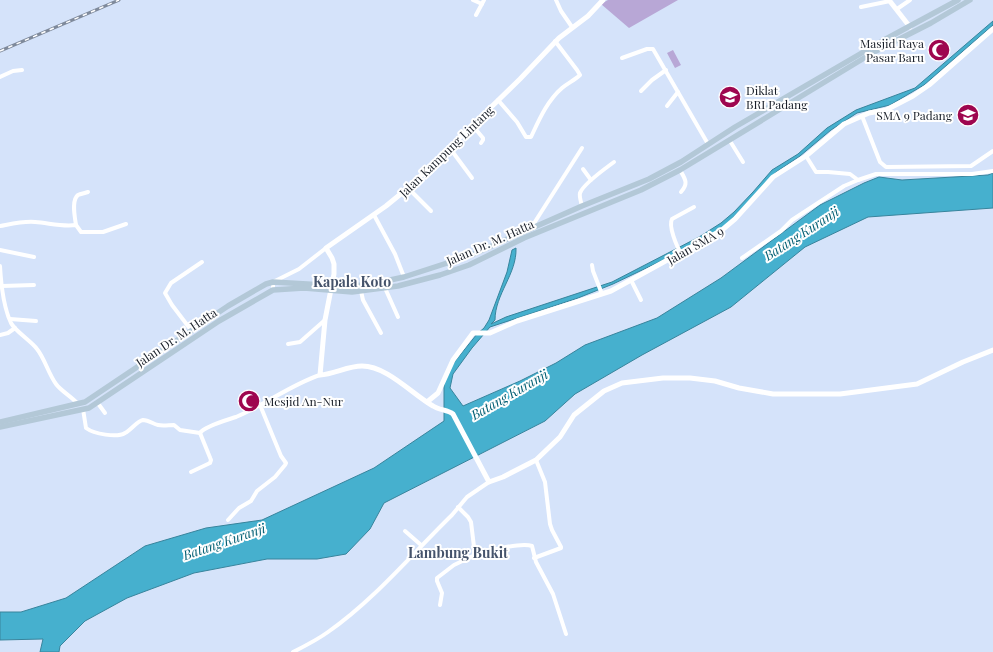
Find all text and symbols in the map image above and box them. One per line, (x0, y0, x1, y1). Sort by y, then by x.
place label: Masjid Raya Pasar Baru (860, 35, 924, 65)
mosque icon: Masjid Raya Pasar Baru (926, 37, 952, 63)
place label: Diklat BRI Padang (746, 82, 808, 112)
school or university icon: Diklat BRI Padang (717, 84, 743, 110)
street label: Jalan Kampung Lintang (395, 101, 497, 201)
school or university icon: SMA 9 Padang (955, 102, 981, 128)
place label: SMA 9 Padang (876, 107, 953, 123)
water label: Batang Kuranji (759, 202, 843, 264)
street label: Jalan Dr. M. Hatta (443, 216, 536, 269)
street label: Jalan SMA 9 (663, 222, 726, 268)
district label: Kapala Koto (313, 272, 391, 291)
street label: Jalan Dr. M. Hatta (132, 304, 220, 371)
water label: Batang Kuranji (467, 365, 551, 423)
mosque icon: Mesjid An-Nur (236, 388, 262, 414)
place label: Mesjid An-Nur (264, 393, 344, 409)
water label: Batang Kuranji (180, 519, 268, 563)
district label: Lambung Bukit (408, 543, 508, 562)

